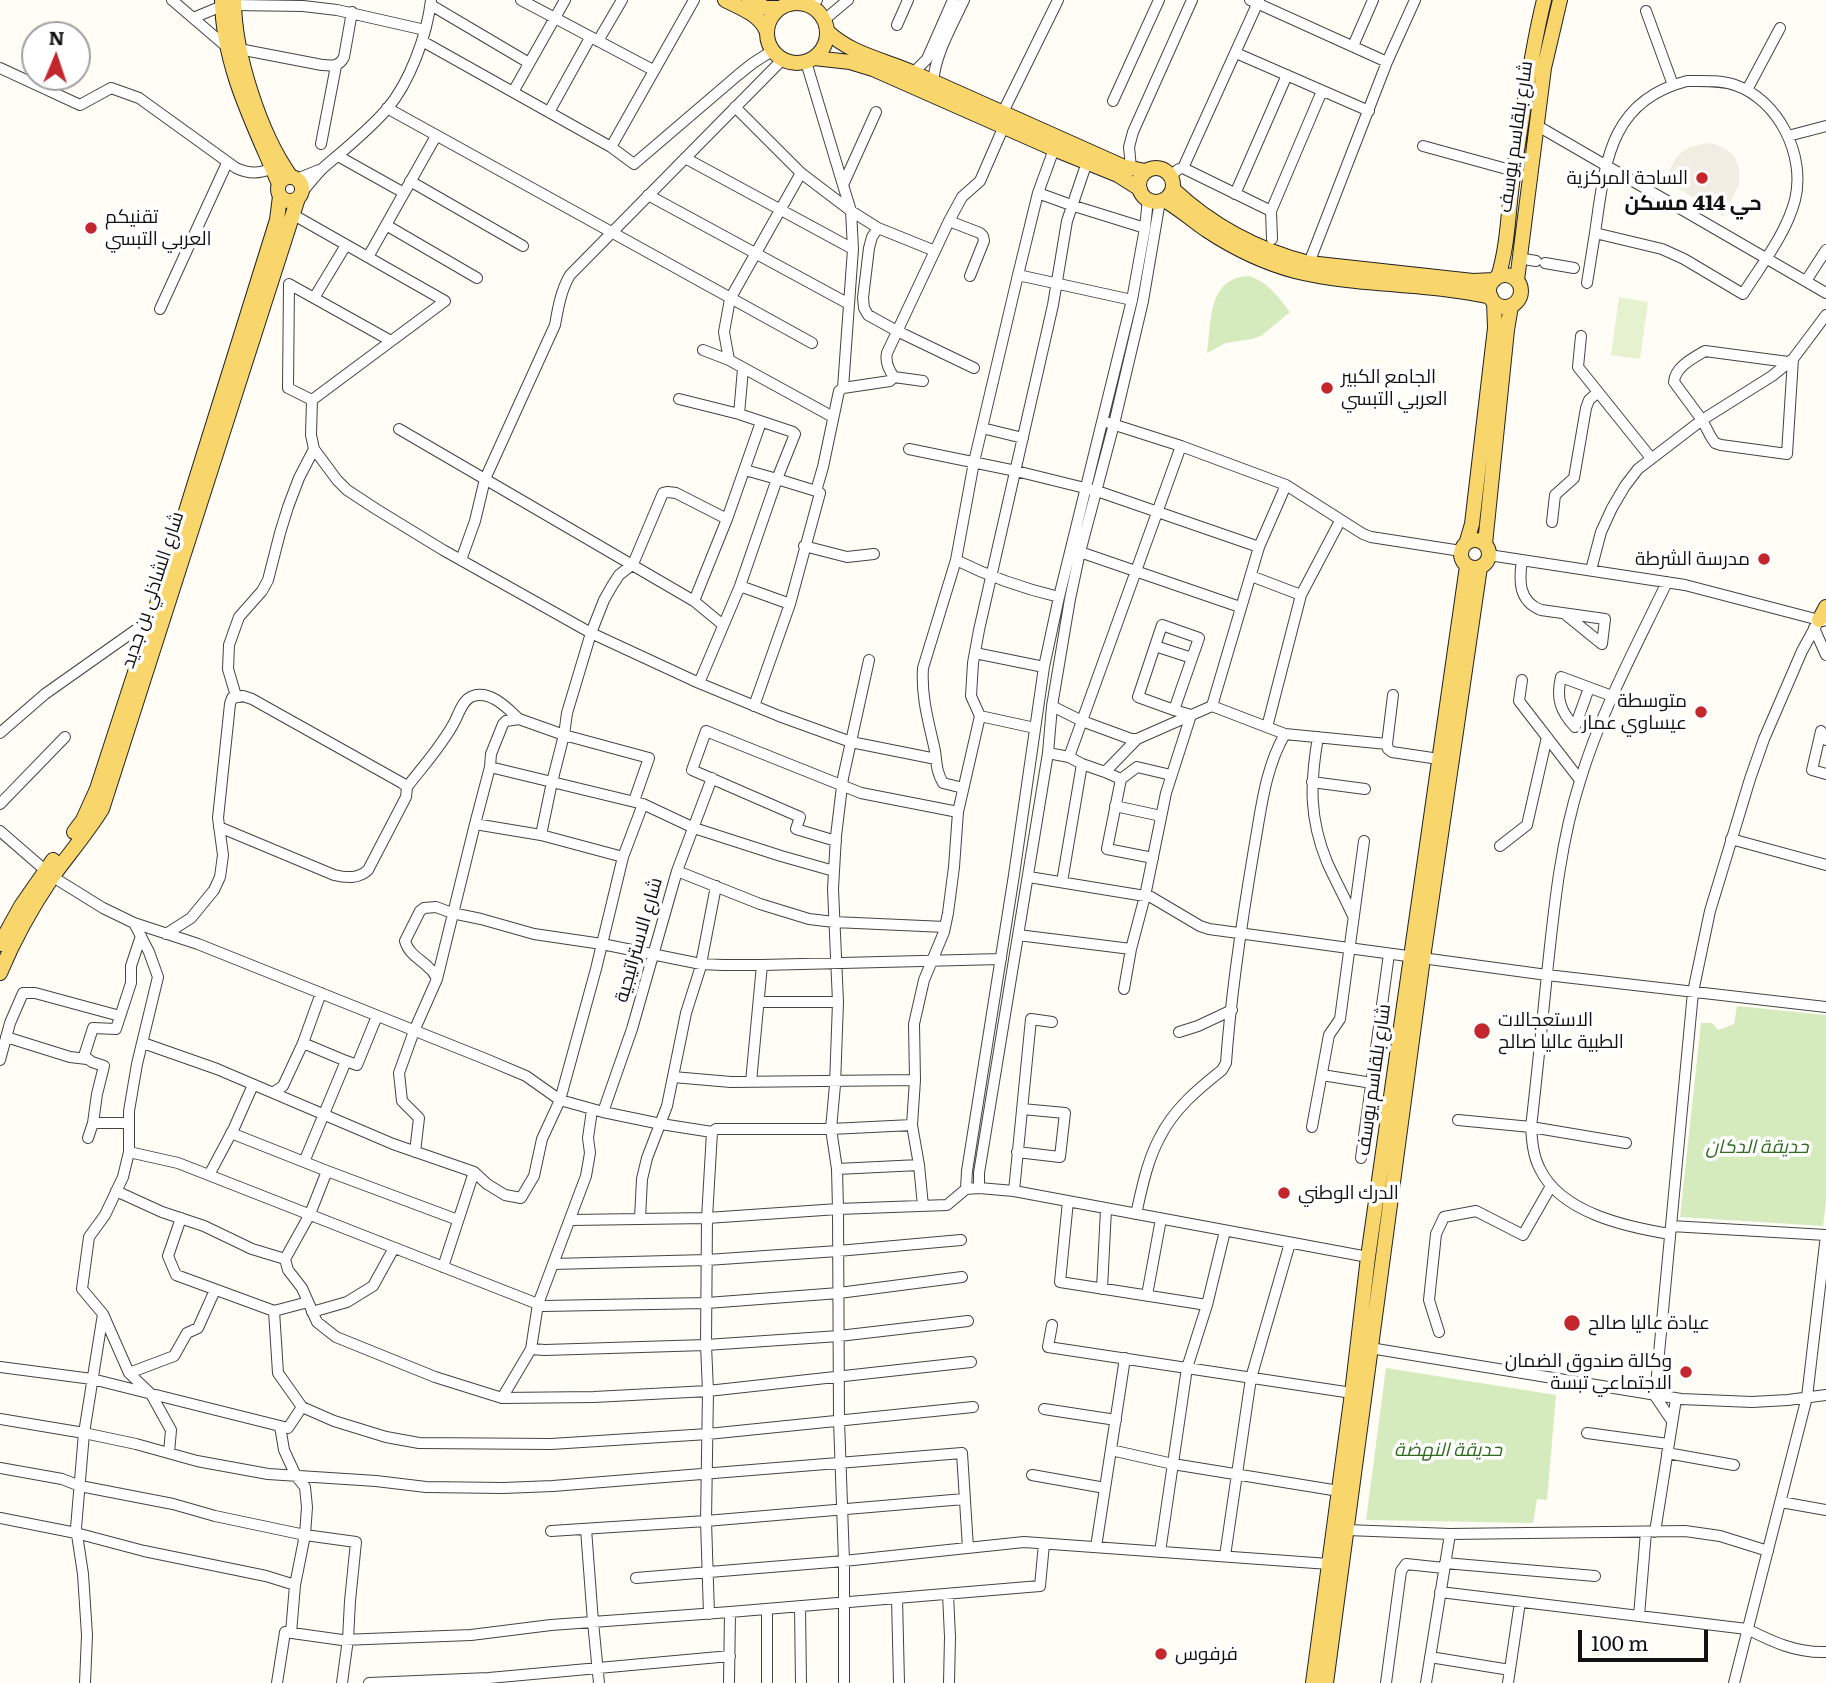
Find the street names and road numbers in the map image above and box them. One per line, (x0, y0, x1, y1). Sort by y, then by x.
street label: شارع بلقاسم يوسف (1494, 60, 1538, 214)
street label: شارع الشاذلي بن جديد (117, 509, 189, 671)
street label: شارع الاستراتيجية (610, 875, 668, 1005)
street label: شارع بلقاسم يوسف (1352, 1003, 1396, 1157)

